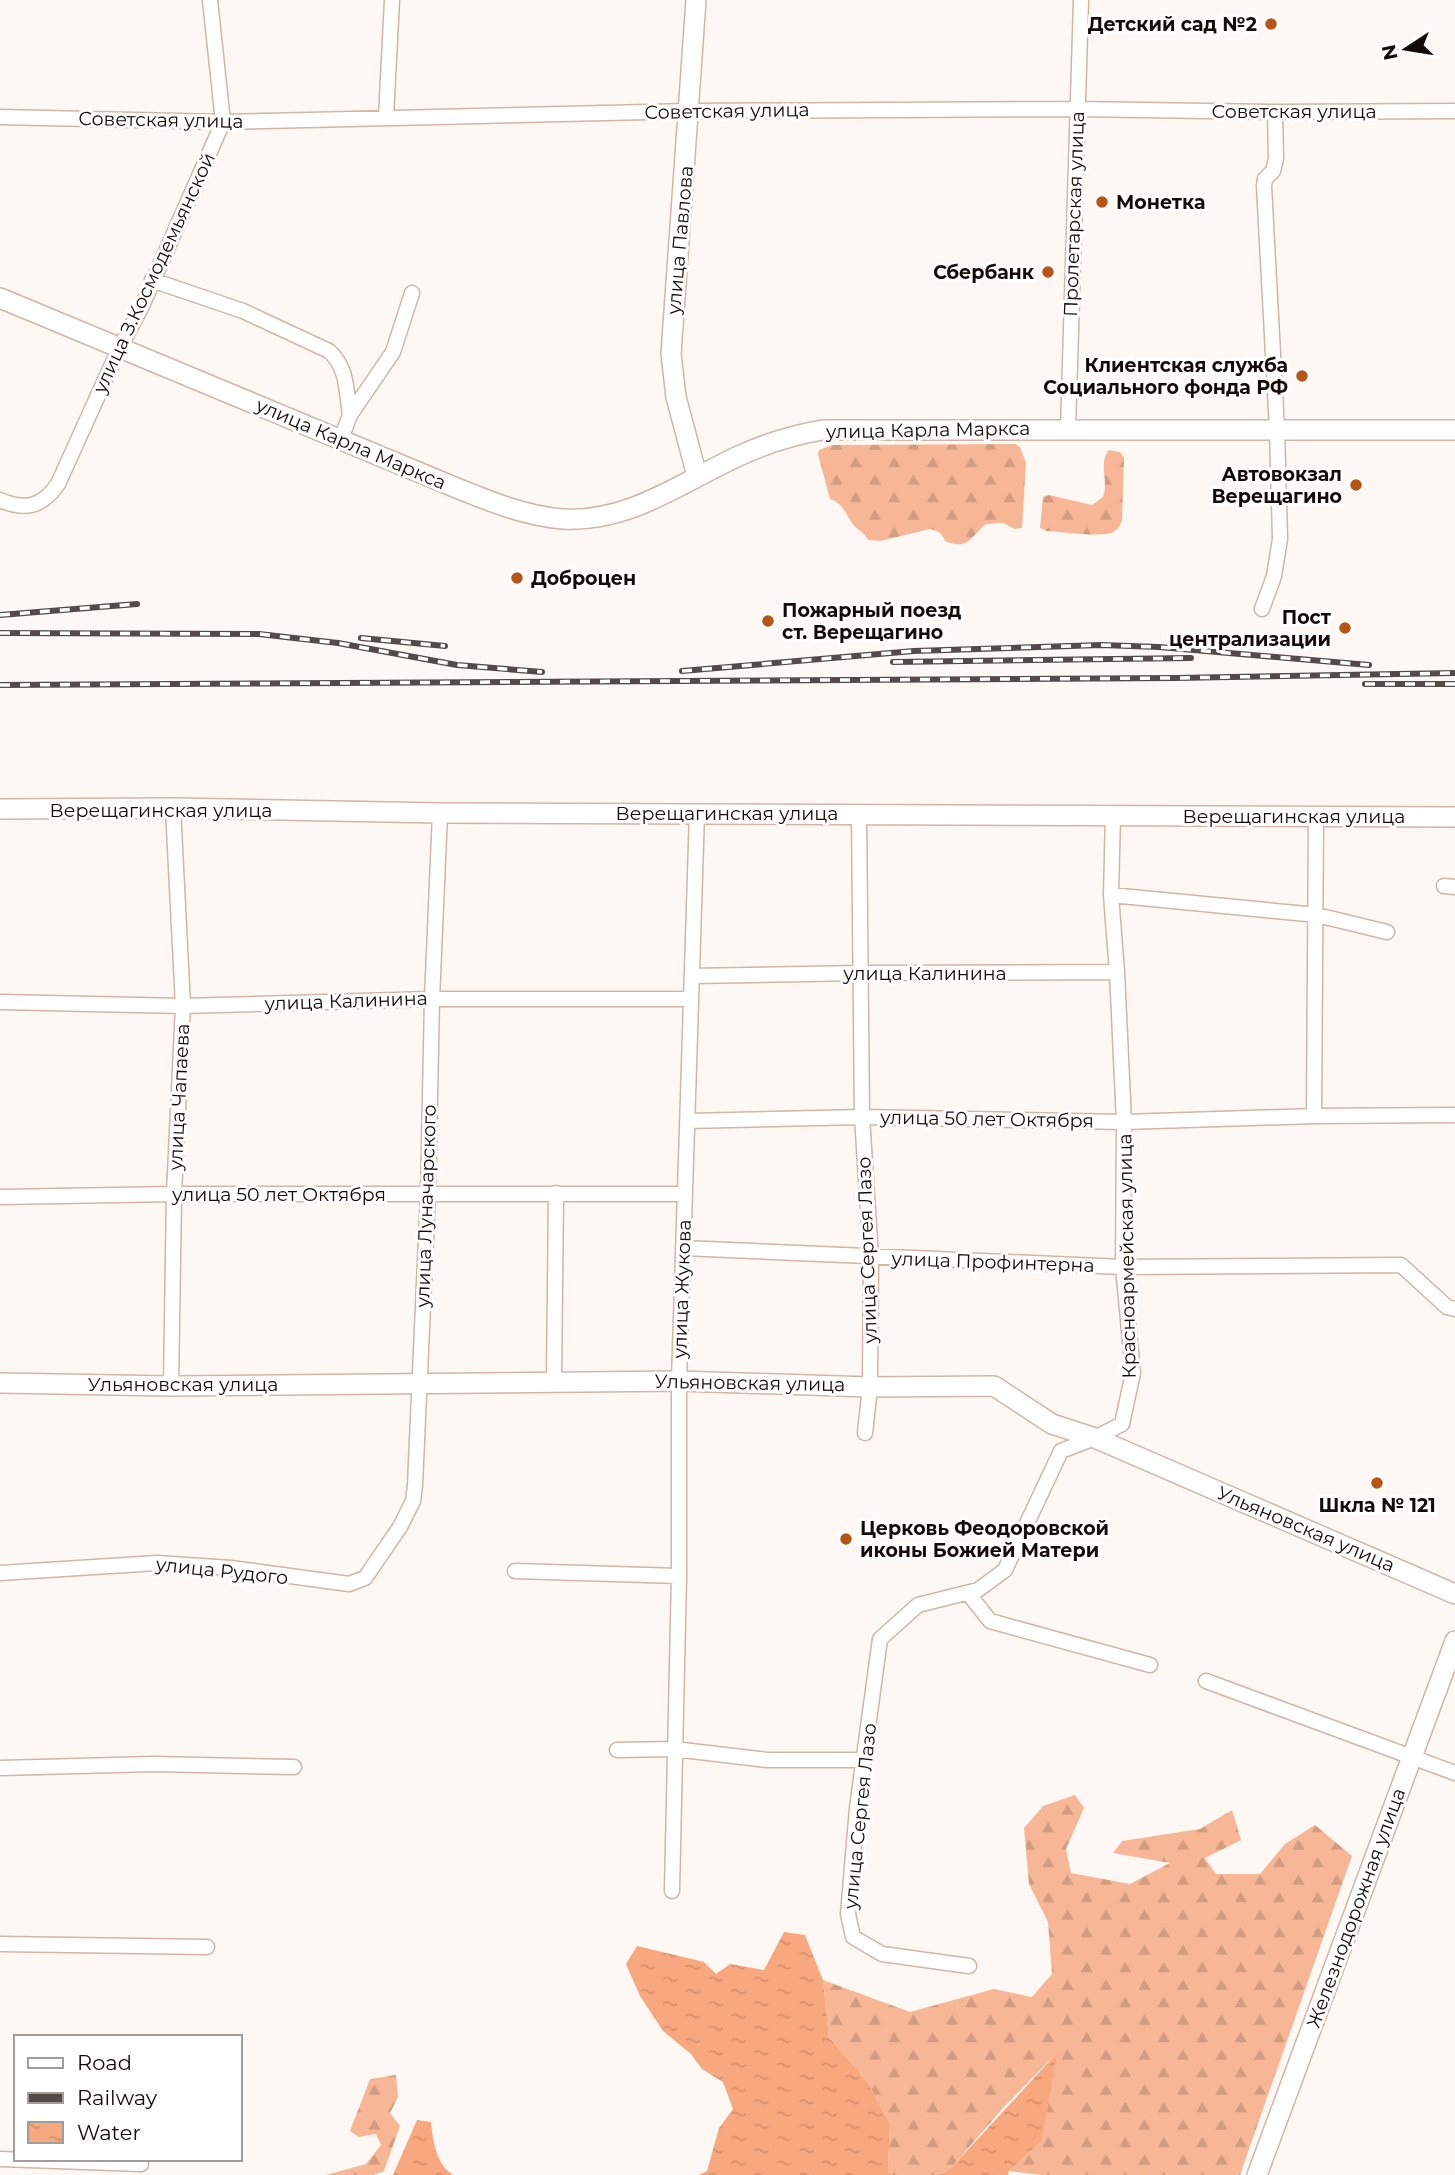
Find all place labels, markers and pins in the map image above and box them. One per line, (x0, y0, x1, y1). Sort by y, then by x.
place label: Детский сад №2 (1088, 13, 1257, 36)
marker: Детский сад №2 (1263, 16, 1279, 32)
place label: Монетка (1116, 191, 1205, 214)
marker: Монетка (1094, 194, 1110, 210)
place label: Сбербанк (933, 261, 1035, 284)
marker: Сбербанк (1040, 264, 1056, 280)
place label: Клиентская служба Социального фонда РФ (1043, 354, 1288, 399)
marker: Клиентская служба Социального фонда РФ (1294, 368, 1310, 384)
place label: Автовокзал Верещагино (1211, 463, 1342, 508)
marker: Автовокзал Верещагино (1348, 477, 1364, 493)
place label: Доброцен (531, 567, 636, 590)
marker: Доброцен (509, 570, 525, 586)
place label: Пожарный поезд ст. Верещагино (782, 599, 961, 644)
place label: Пост централизации (1169, 606, 1332, 651)
marker: Пожарный поезд ст. Верещагино (760, 613, 776, 629)
marker: Пост централизации (1337, 620, 1353, 636)
marker: Шкла № 121 (1369, 1475, 1385, 1491)
place label: Шкла № 121 (1318, 1494, 1436, 1517)
place label: Церковь Феодоровской иконы Божией Матери (860, 1517, 1109, 1562)
marker: Церковь Феодоровской иконы Божией Матери (838, 1531, 854, 1547)

